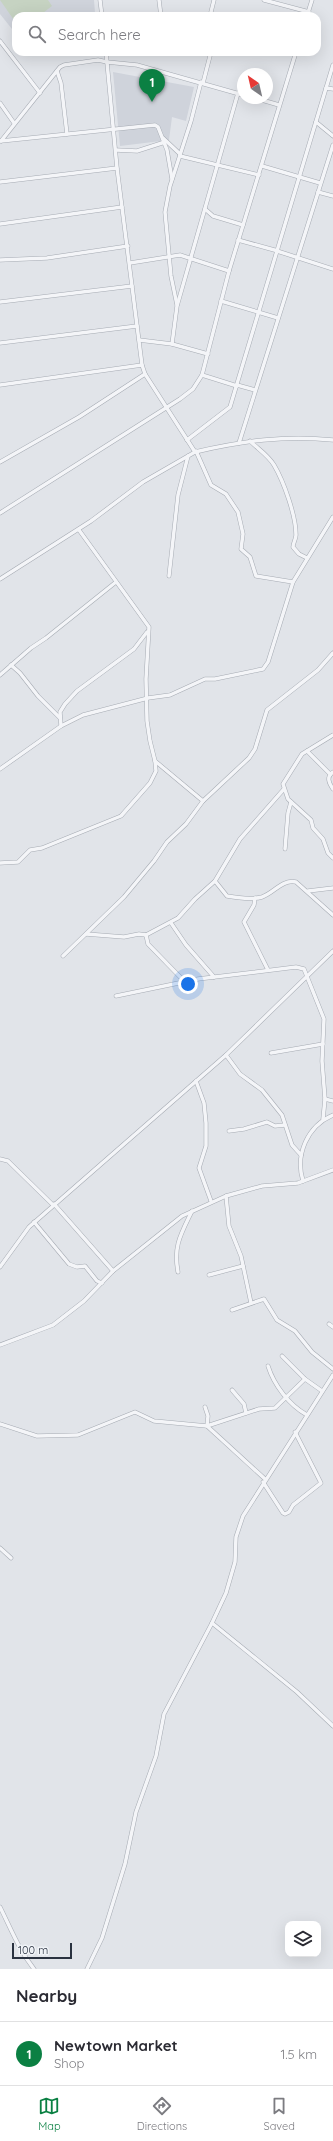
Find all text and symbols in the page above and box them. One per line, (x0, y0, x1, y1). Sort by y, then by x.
search box (12, 12, 321, 56)
icon: search (26, 23, 48, 45)
text: Search here (58, 25, 141, 44)
north arrow (237, 68, 273, 104)
pin: 1 (139, 69, 165, 102)
your location (178, 974, 198, 994)
map controls (285, 1921, 321, 1957)
button: layers (285, 1921, 321, 1957)
scale bar (12, 1941, 72, 1960)
text: 100 m (18, 1943, 48, 1957)
text: Nearby (16, 1985, 77, 2006)
text: Newtown Market (54, 2036, 178, 2055)
text: 1 (26, 2046, 32, 2062)
text: 1.5 km (280, 2046, 317, 2062)
text: Shop (54, 2055, 84, 2071)
tab: Map (38, 2095, 61, 2133)
tab: Directions (137, 2095, 187, 2133)
tab: Saved (263, 2095, 295, 2133)

